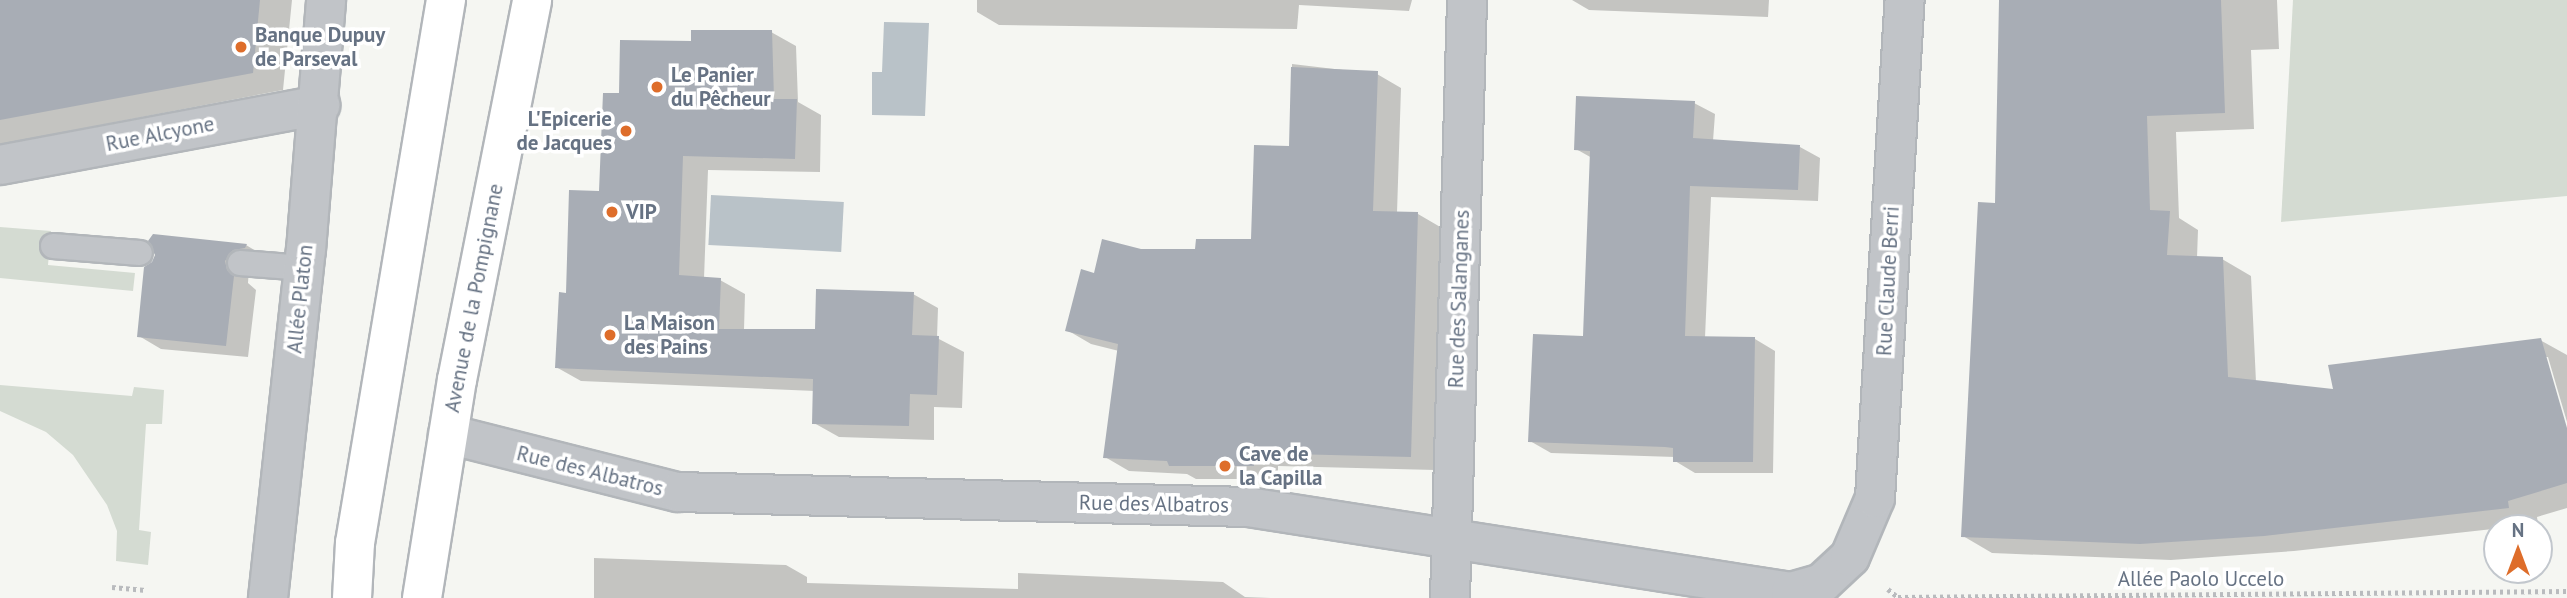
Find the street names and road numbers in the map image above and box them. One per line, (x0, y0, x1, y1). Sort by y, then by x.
street label: Rue Alcyone (103, 111, 217, 157)
street label: Avenue de la Pompignane (439, 181, 509, 415)
street label: Rue Claude Berri (1871, 205, 1905, 357)
street label: Rue des Salanganes (1443, 209, 1475, 389)
street label: Allée Platon (282, 243, 318, 355)
street label: Rue des Albatros (514, 441, 666, 501)
street label: Rue des Albatros (1078, 490, 1230, 518)
street label: Allée Paolo Uccelo (2118, 566, 2284, 592)

